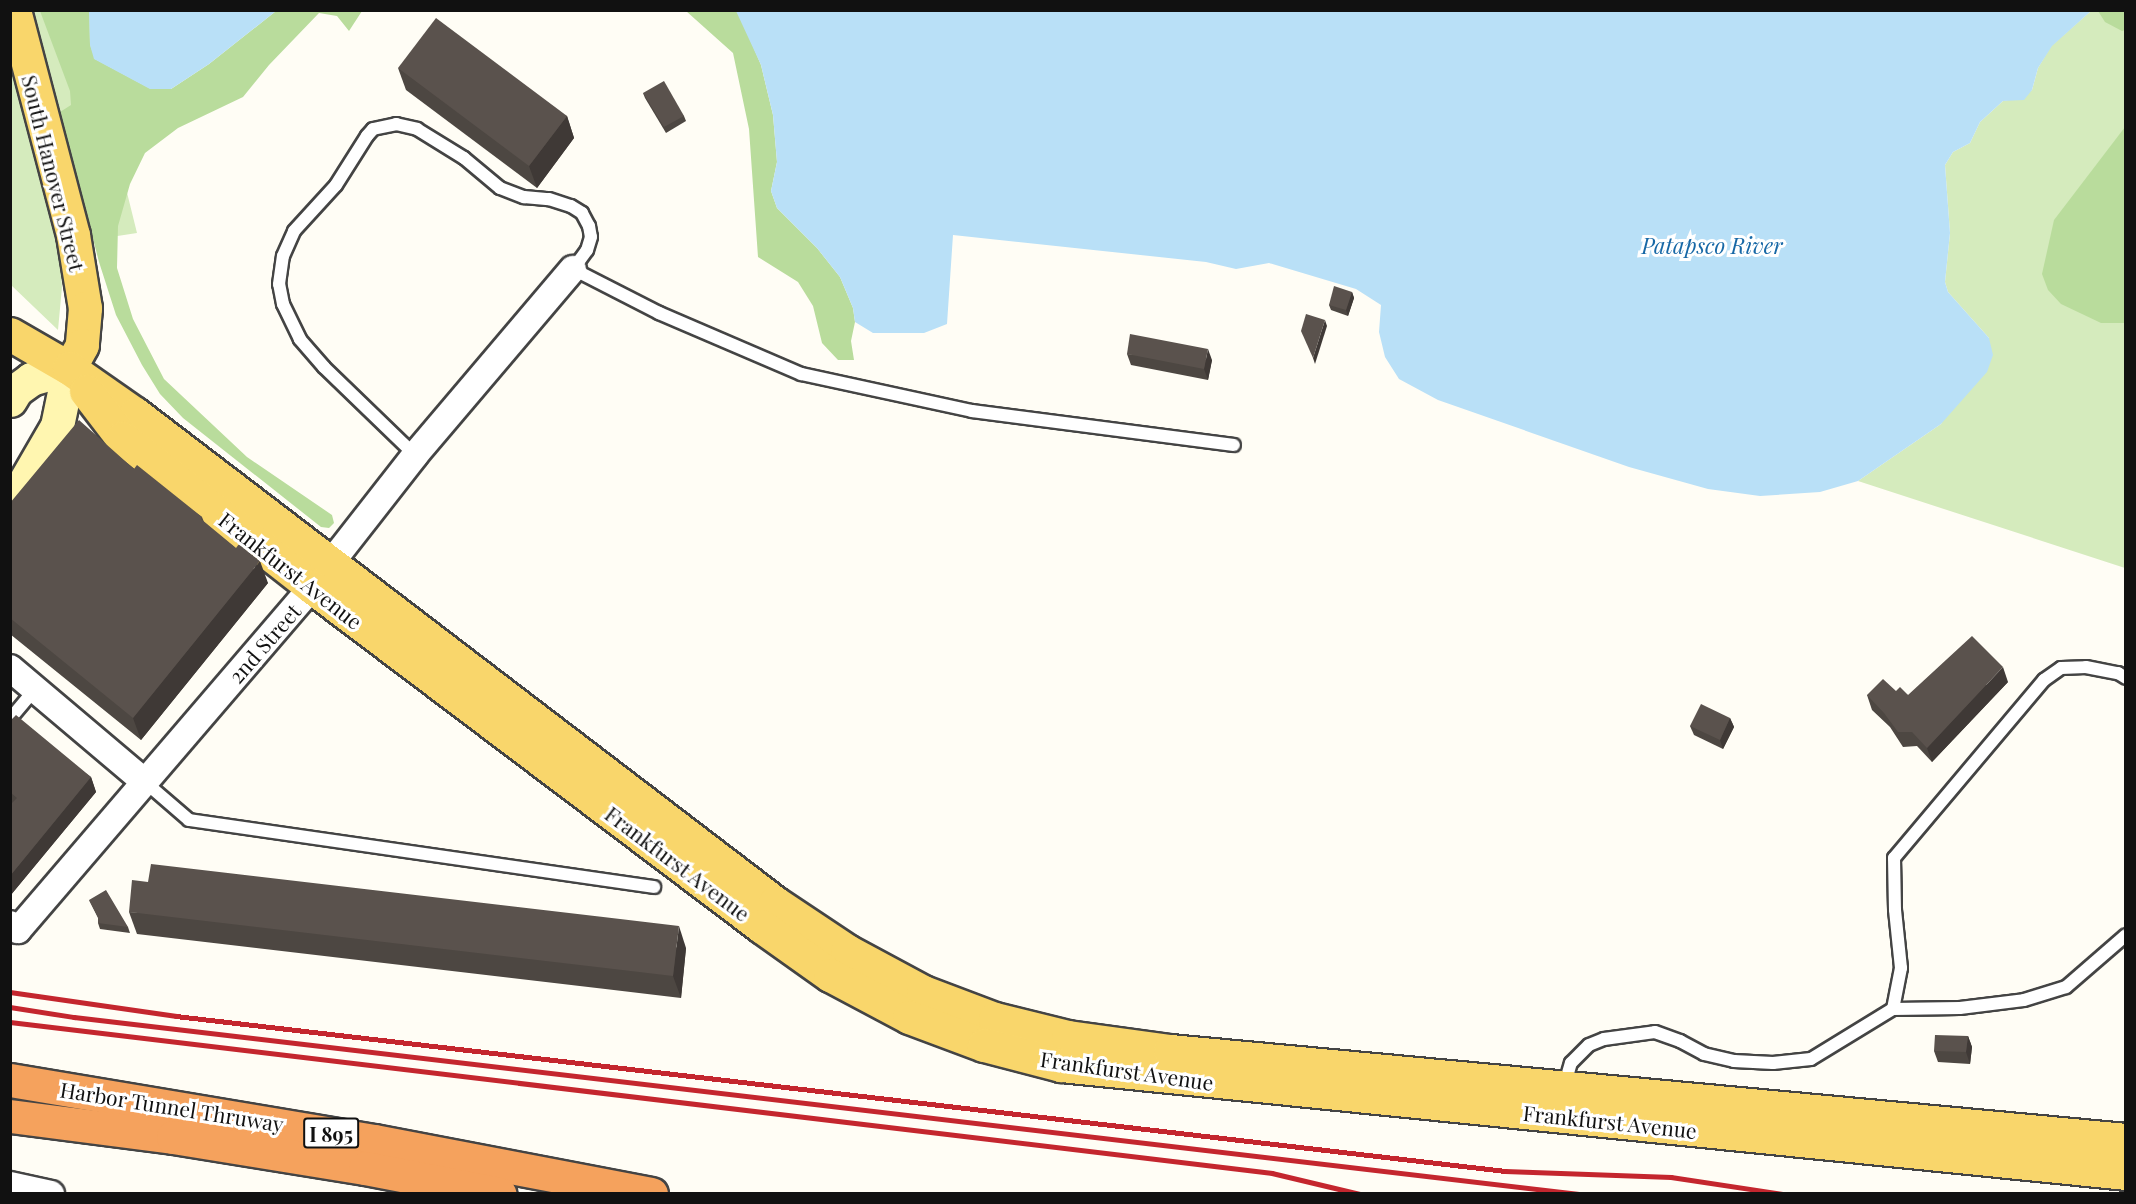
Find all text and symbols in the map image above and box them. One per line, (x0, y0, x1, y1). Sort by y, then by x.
street label: South Hanover Street (17, 72, 91, 274)
water label: Patapsco River (1641, 233, 1783, 259)
street label: Frankfurst Avenue (214, 506, 368, 634)
street label: 2nd Street (223, 598, 305, 688)
street label: Frankfurst Avenue (600, 800, 756, 926)
street label: Frankfurst Avenue (1038, 1045, 1216, 1095)
street label: Harbor Tunnel Thruway (58, 1076, 286, 1136)
street label: Frankfurst Avenue (1521, 1099, 1699, 1143)
road number: I 895 (302, 1116, 360, 1150)

